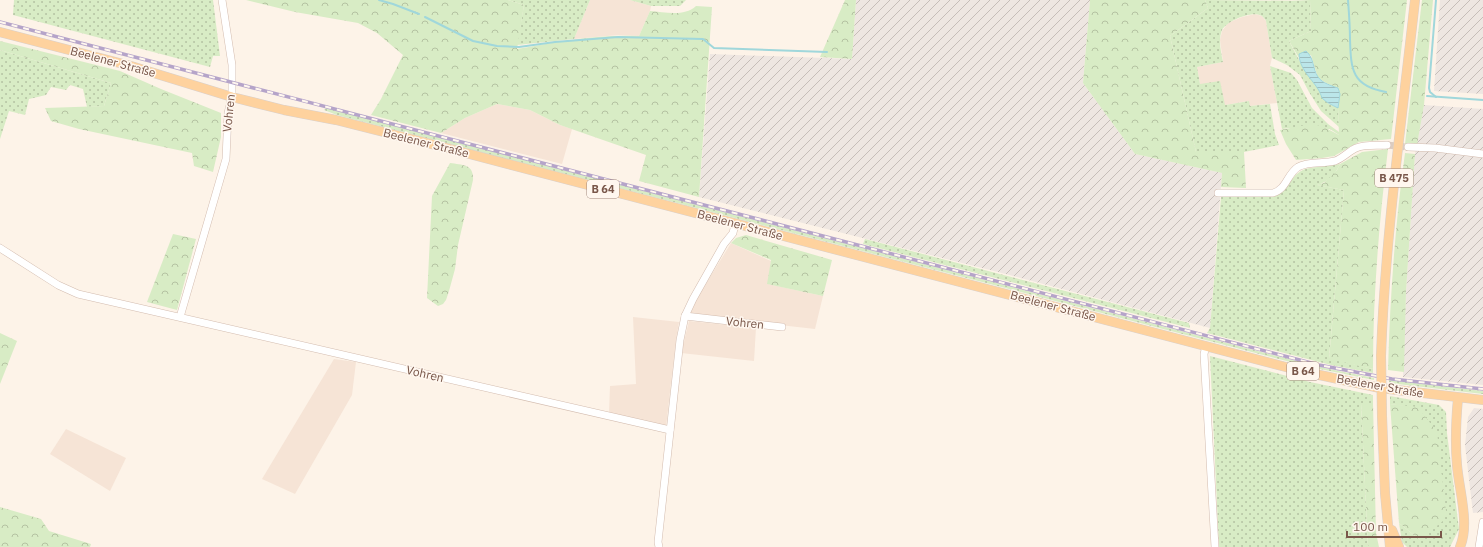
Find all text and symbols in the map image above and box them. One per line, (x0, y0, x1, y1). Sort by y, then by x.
street label: Beelener Straße (69, 43, 158, 80)
street label: Vohren (219, 93, 238, 133)
street label: Beelener Straße (382, 125, 471, 161)
road number: B 475 (1375, 169, 1413, 187)
road number: B 64 (587, 180, 619, 198)
street label: Beelener Straße (696, 206, 785, 243)
street label: Beelener Straße (1009, 287, 1098, 324)
street label: Vohren (725, 313, 765, 332)
street label: Vohren (405, 362, 445, 385)
road number: B 64 (1287, 362, 1319, 380)
street label: Beelener Straße (1336, 371, 1425, 401)
scale bar (1347, 513, 1441, 539)
text: 100 m (1353, 519, 1388, 534)

